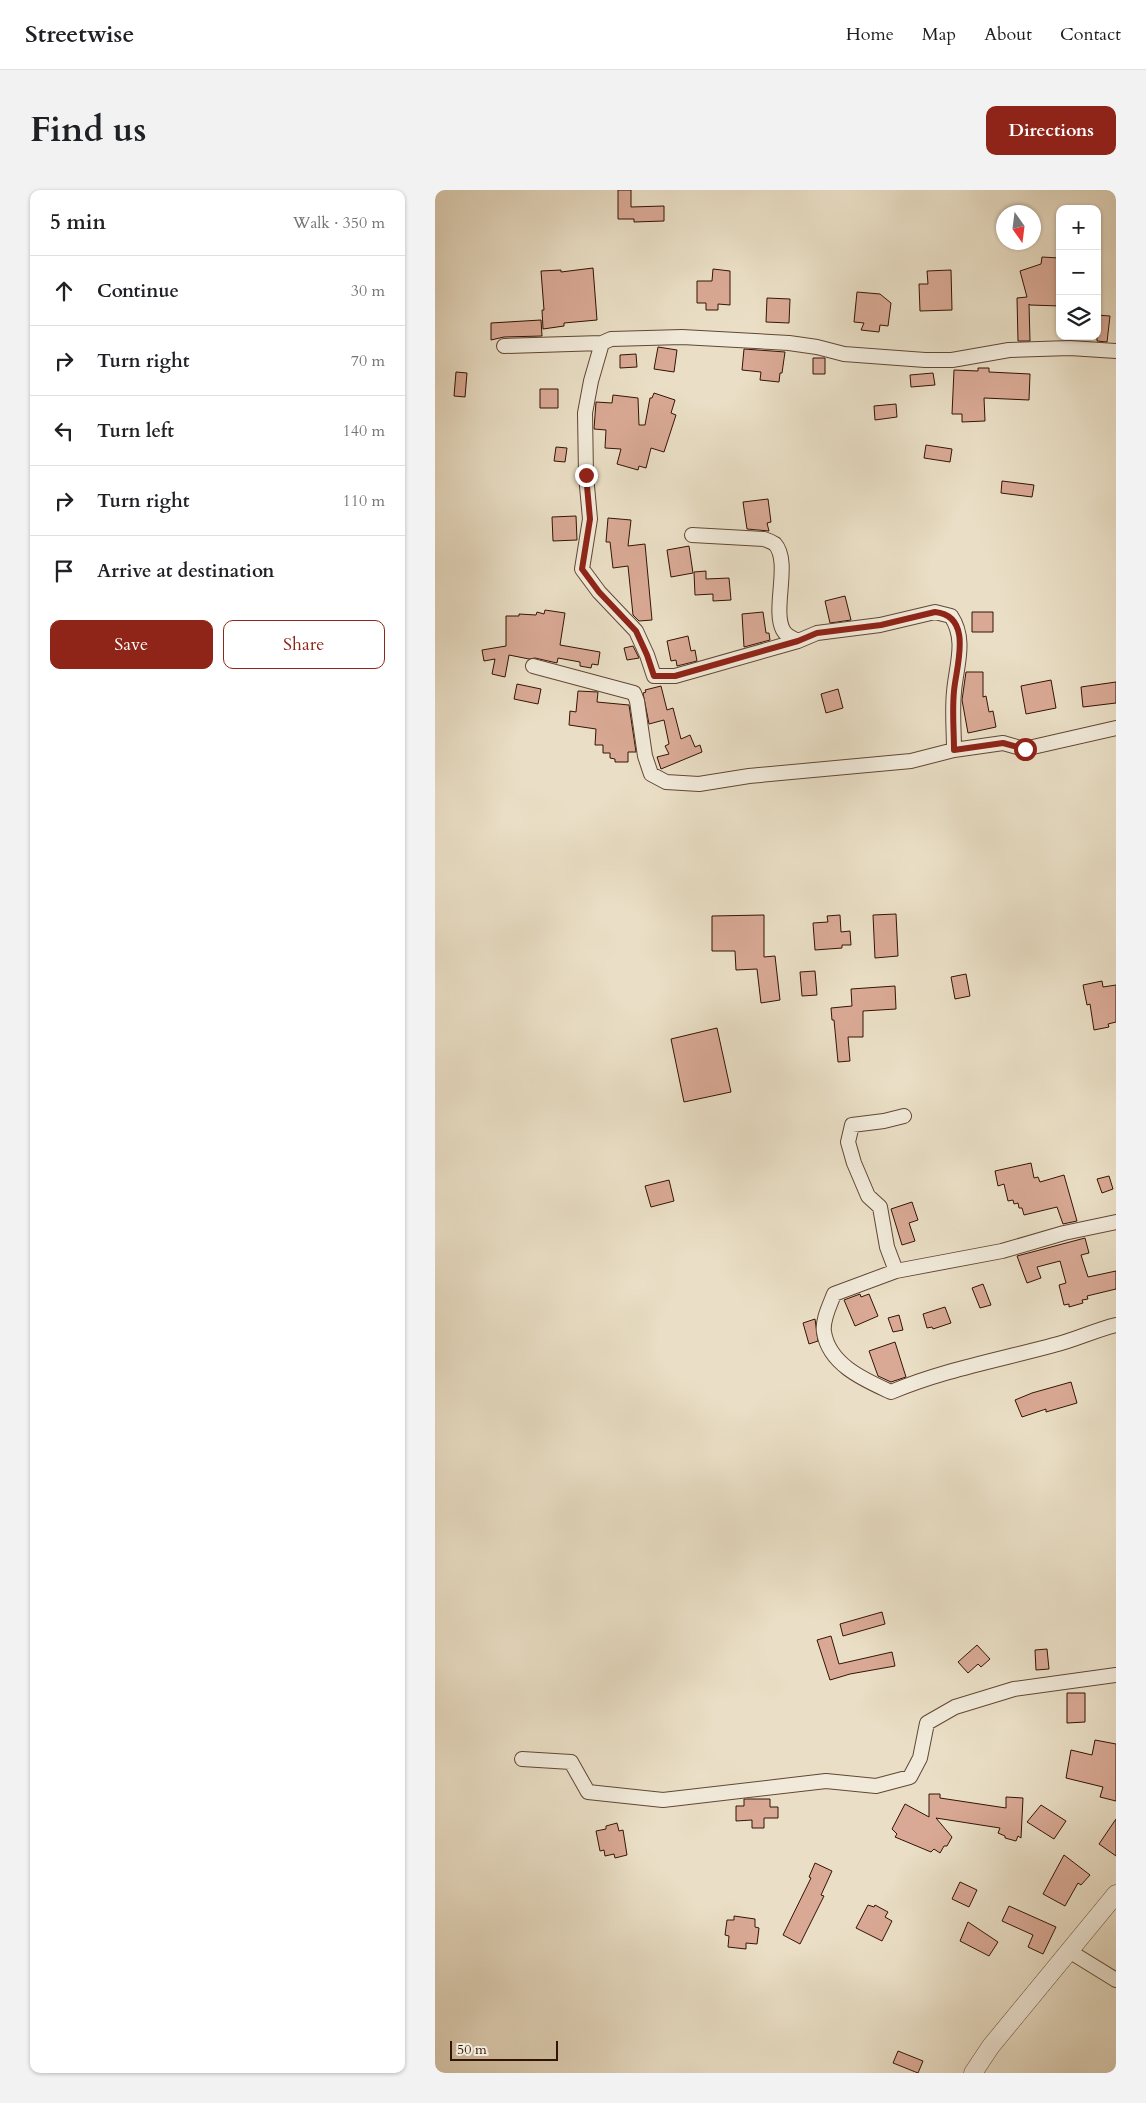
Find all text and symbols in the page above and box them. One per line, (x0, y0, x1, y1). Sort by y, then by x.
text: Streetwise (25, 18, 134, 51)
text: Home (846, 22, 894, 47)
text: Map (922, 22, 956, 47)
text: About (984, 22, 1032, 47)
text: Contact (1060, 22, 1121, 47)
text: Find us (30, 106, 146, 154)
button: Directions (986, 106, 1116, 155)
north arrow (996, 205, 1041, 250)
map controls (1056, 205, 1101, 340)
button: + (1056, 205, 1101, 250)
text: 5 min (50, 208, 106, 237)
text: Walk · 350 m (293, 212, 385, 234)
button: − (1056, 250, 1101, 295)
icon: ahead (50, 277, 78, 305)
text: Continue (97, 278, 179, 304)
text: 30 m (351, 280, 385, 302)
button: layers (1056, 295, 1101, 340)
icon: right (50, 347, 78, 375)
text: Turn right (97, 348, 189, 374)
text: 70 m (351, 350, 385, 372)
icon: left (50, 417, 78, 445)
text: Turn left (97, 418, 174, 444)
text: 140 m (343, 420, 385, 442)
route end (575, 464, 598, 487)
icon: right (50, 487, 78, 515)
text: Turn right (97, 488, 189, 514)
text: 110 m (343, 490, 385, 512)
icon: arrive (50, 557, 78, 585)
text: Arrive at destination (97, 558, 274, 584)
button: Save (50, 620, 213, 669)
button: Share (223, 620, 385, 669)
route start (1014, 738, 1037, 761)
scale bar (450, 2038, 557, 2061)
text: 50 m (457, 2040, 487, 2059)

